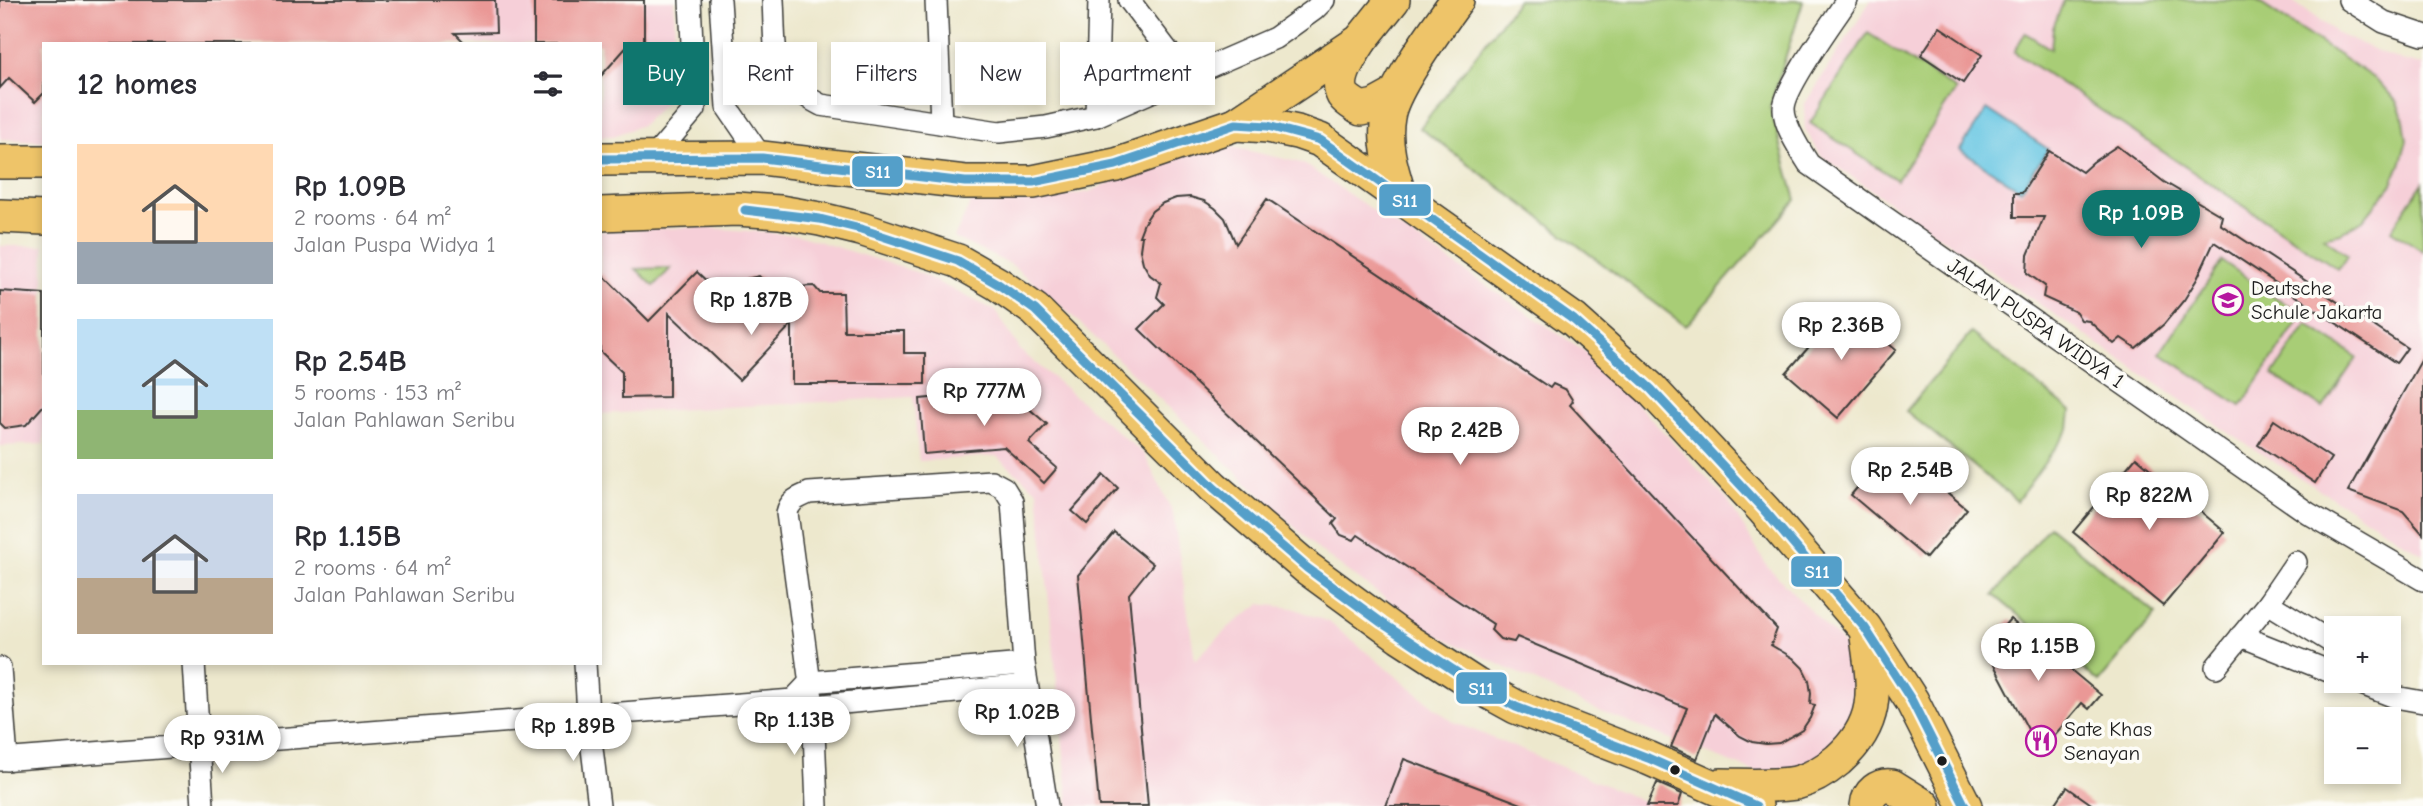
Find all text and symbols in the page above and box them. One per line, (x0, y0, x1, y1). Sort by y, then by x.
chip: Buy (623, 42, 709, 105)
chip: Rent (723, 42, 817, 105)
chip: Filters (831, 42, 941, 105)
chip: New (955, 42, 1046, 105)
chip: Apartment (1060, 42, 1215, 105)
icon: filters (529, 65, 567, 103)
text: 12 homes (77, 67, 197, 102)
line badge: S11 (851, 155, 904, 188)
text: S11 (865, 161, 891, 183)
text: Rp 1.09B (294, 169, 406, 204)
icon: home (133, 172, 217, 256)
line badge: S11 (1378, 183, 1432, 217)
text: S11 (1392, 190, 1418, 212)
pin: Rp 1.09B (2069, 190, 2213, 250)
text: Rp 1.09B (2098, 199, 2184, 226)
text: 2 rooms · 64 m² (294, 204, 451, 231)
text: Jalan Puspa Widya 1 (294, 231, 496, 258)
street label: JALAN PUSPA WIDYA 1 (1943, 253, 2129, 393)
place label: Deutsche Schule Jakarta (2251, 276, 2382, 324)
pin: Rp 1.87B (679, 278, 823, 337)
school or university icon: Deutsche Schule Jakarta (2211, 283, 2245, 317)
text: Rp 1.87B (710, 286, 792, 313)
pin: Rp 2.36B (1769, 302, 1913, 362)
text: Rp 2.36B (1798, 311, 1884, 338)
text: Rp 2.54B (294, 344, 407, 379)
icon: home (133, 347, 217, 431)
pin: Rp 777M (919, 368, 1049, 428)
text: Rp 777M (942, 377, 1026, 404)
text: 5 rooms · 153 m² (294, 379, 461, 406)
text: Jalan Pahlawan Seribu (294, 406, 515, 433)
pin: Rp 2.42B (1388, 407, 1532, 467)
text: Rp 2.42B (1417, 416, 1503, 443)
pin: Rp 2.54B (1838, 448, 1982, 507)
text: Rp 2.54B (1867, 456, 1953, 483)
pin: Rp 822M (2084, 472, 2214, 532)
text: Rp 822M (2106, 481, 2192, 508)
text: Rp 1.15B (294, 519, 401, 554)
icon: home (133, 522, 217, 606)
text: 2 rooms · 64 m² (294, 554, 451, 581)
line badge: S11 (1790, 555, 1843, 588)
text: S11 (1804, 561, 1830, 583)
text: Jalan Pahlawan Seribu (294, 581, 515, 608)
map controls (2324, 616, 2401, 784)
button: + (2324, 616, 2401, 693)
pin: Rp 1.15B (1966, 624, 2110, 683)
text: Rp 1.15B (1997, 632, 2079, 659)
line badge: S11 (1455, 671, 1508, 705)
text: S11 (1468, 678, 1494, 700)
pin: Rp 1.02B (945, 690, 1089, 749)
pin: Rp 1.13B (722, 698, 866, 757)
text: Rp 1.02B (974, 698, 1060, 725)
pin: Rp 1.89B (501, 704, 645, 763)
text: Rp 1.13B (753, 706, 835, 733)
button: − (2324, 707, 2401, 784)
text: Rp 1.89B (531, 712, 615, 739)
pin: Rp 931M (157, 716, 287, 775)
place label: Sate Khas Senayan (2064, 717, 2152, 765)
text: Rp 931M (180, 724, 264, 751)
restaurant icon: Sate Khas Senayan (2024, 724, 2058, 758)
unlabelled marker (1935, 754, 1949, 768)
unlabelled marker (1668, 763, 1682, 777)

